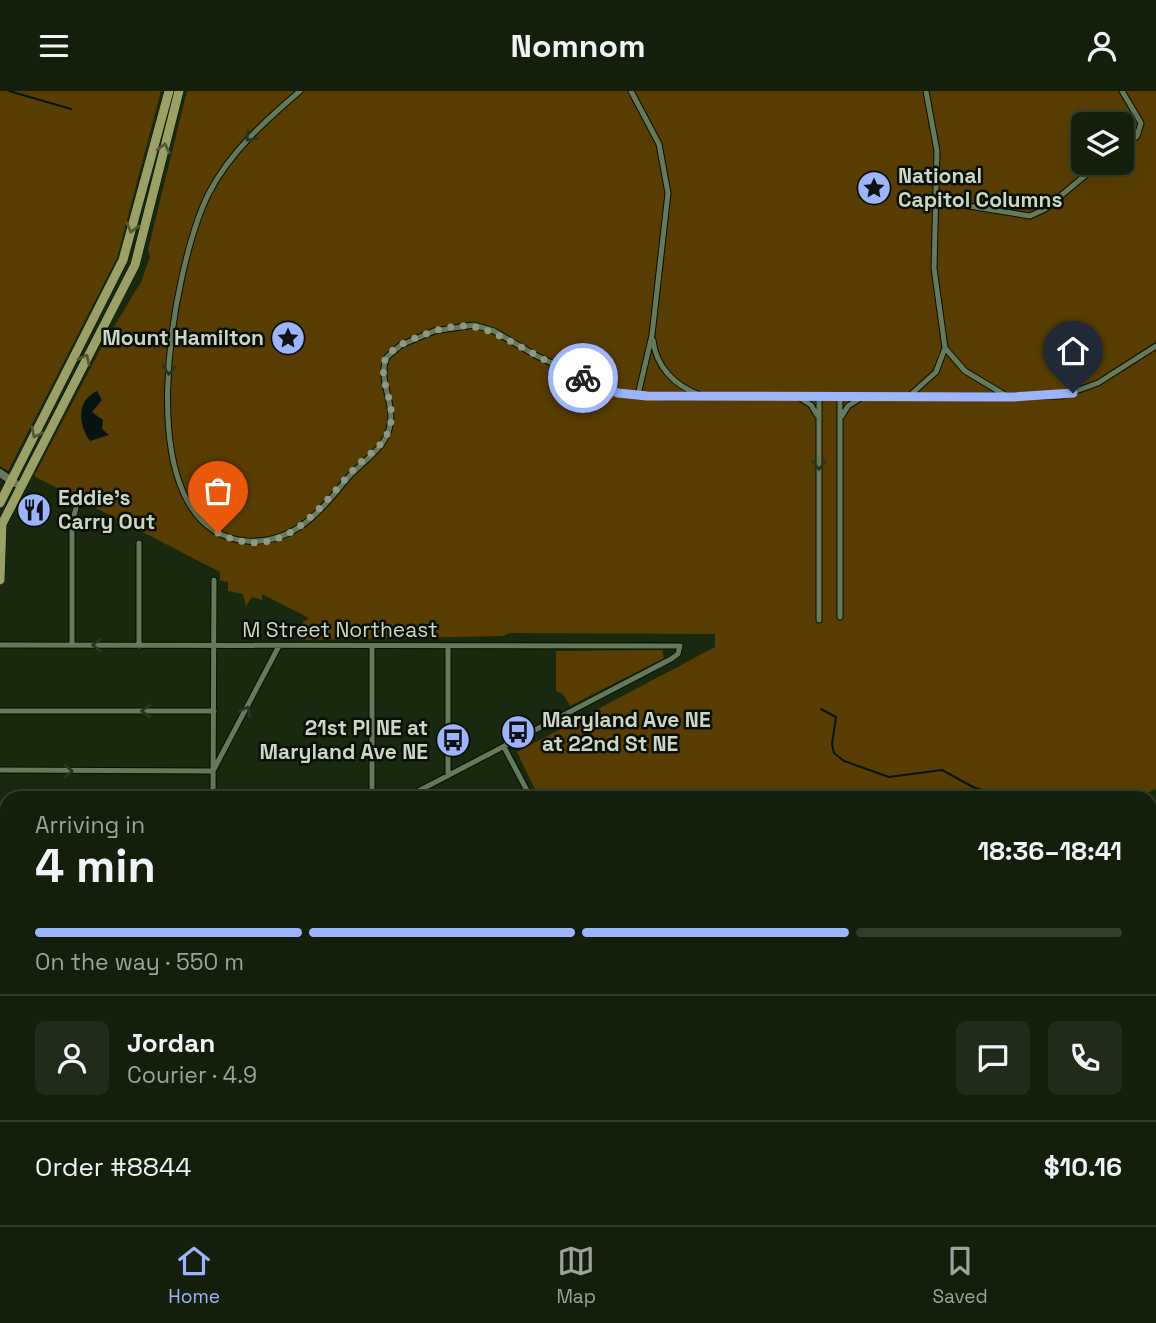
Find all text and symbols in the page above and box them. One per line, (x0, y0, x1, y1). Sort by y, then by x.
text: Nomnom (511, 26, 645, 66)
icon: menu (35, 27, 73, 65)
icon: person (1083, 27, 1121, 65)
map controls (1071, 112, 1134, 175)
button: layers (1071, 112, 1134, 175)
one-way arrow (246, 129, 259, 142)
one-way arrow (156, 142, 171, 154)
place label: National Capitol Columns (898, 162, 1062, 213)
place icon: National Capitol Columns (855, 169, 893, 207)
one-way arrow (126, 222, 140, 234)
place icon: Mount Hamilton (269, 319, 307, 357)
pin (1043, 321, 1103, 393)
place label: Mount Hamilton (102, 324, 264, 351)
icon: home (1054, 332, 1092, 370)
courier (548, 343, 618, 413)
one-way arrow (76, 354, 90, 366)
icon: bike (564, 359, 602, 397)
one-way arrow (162, 365, 177, 376)
one-way arrow (30, 426, 44, 438)
one-way arrow (811, 460, 827, 471)
pin (188, 461, 248, 533)
icon: bag (199, 472, 237, 510)
place label: Eddie's Carry Out (58, 484, 155, 535)
restaurant icon: Eddie's Carry Out (15, 491, 53, 529)
street label: M Street Northeast (242, 616, 438, 643)
one-way arrow (91, 637, 101, 653)
one-way arrow (140, 703, 150, 719)
one-way arrow (238, 706, 251, 718)
place label: Maryland Ave NE at 22nd St NE (542, 706, 711, 757)
bus stop icon: Maryland Ave NE at 22nd St NE (499, 713, 537, 751)
place label: 21st Pl NE at Maryland Ave NE (259, 714, 428, 765)
bus stop icon: 21st Pl NE at Maryland Ave NE (434, 721, 472, 759)
one-way arrow (63, 763, 74, 778)
text: Arriving in (35, 810, 145, 840)
text: 18:36–18:41 (977, 834, 1122, 868)
text: 4 min (35, 837, 156, 895)
text: On the way · 550 m (35, 947, 244, 977)
button: person (35, 1021, 109, 1095)
button: chat (956, 1021, 1030, 1095)
button: phone (1048, 1021, 1122, 1095)
text: Jordan (127, 1026, 215, 1060)
text: Courier · 4.9 (127, 1060, 257, 1090)
text: Order #8844 (35, 1150, 192, 1184)
text: $10.16 (1044, 1150, 1122, 1184)
tab: Home (168, 1242, 220, 1309)
tab: Map (556, 1242, 596, 1309)
tab: Saved (932, 1242, 988, 1309)

